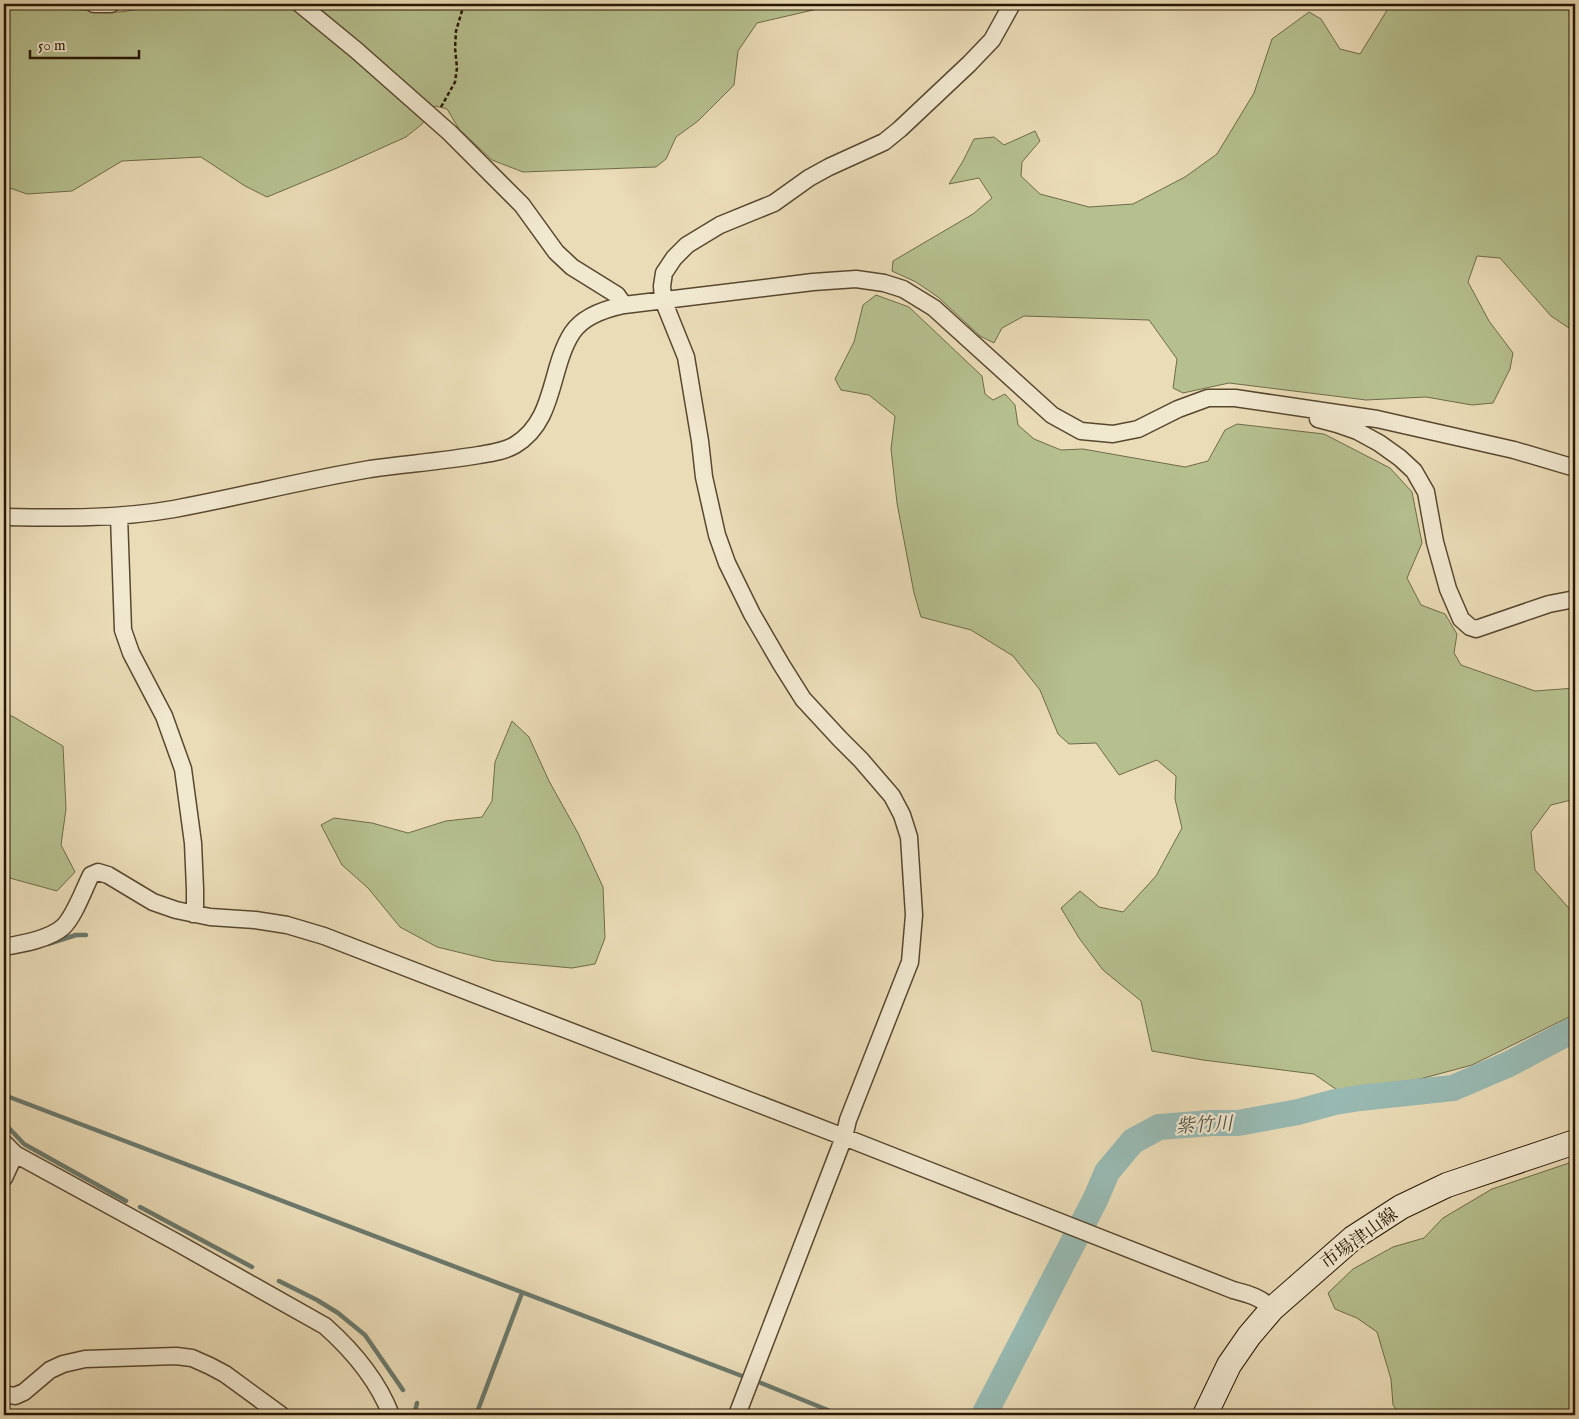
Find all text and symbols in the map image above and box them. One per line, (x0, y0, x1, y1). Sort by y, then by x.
scale bar (30, 28, 139, 60)
text: 50 m (38, 36, 66, 55)
water label: 紫竹川 (1175, 1112, 1235, 1139)
street label: 市場津山線 (1317, 1203, 1403, 1275)

